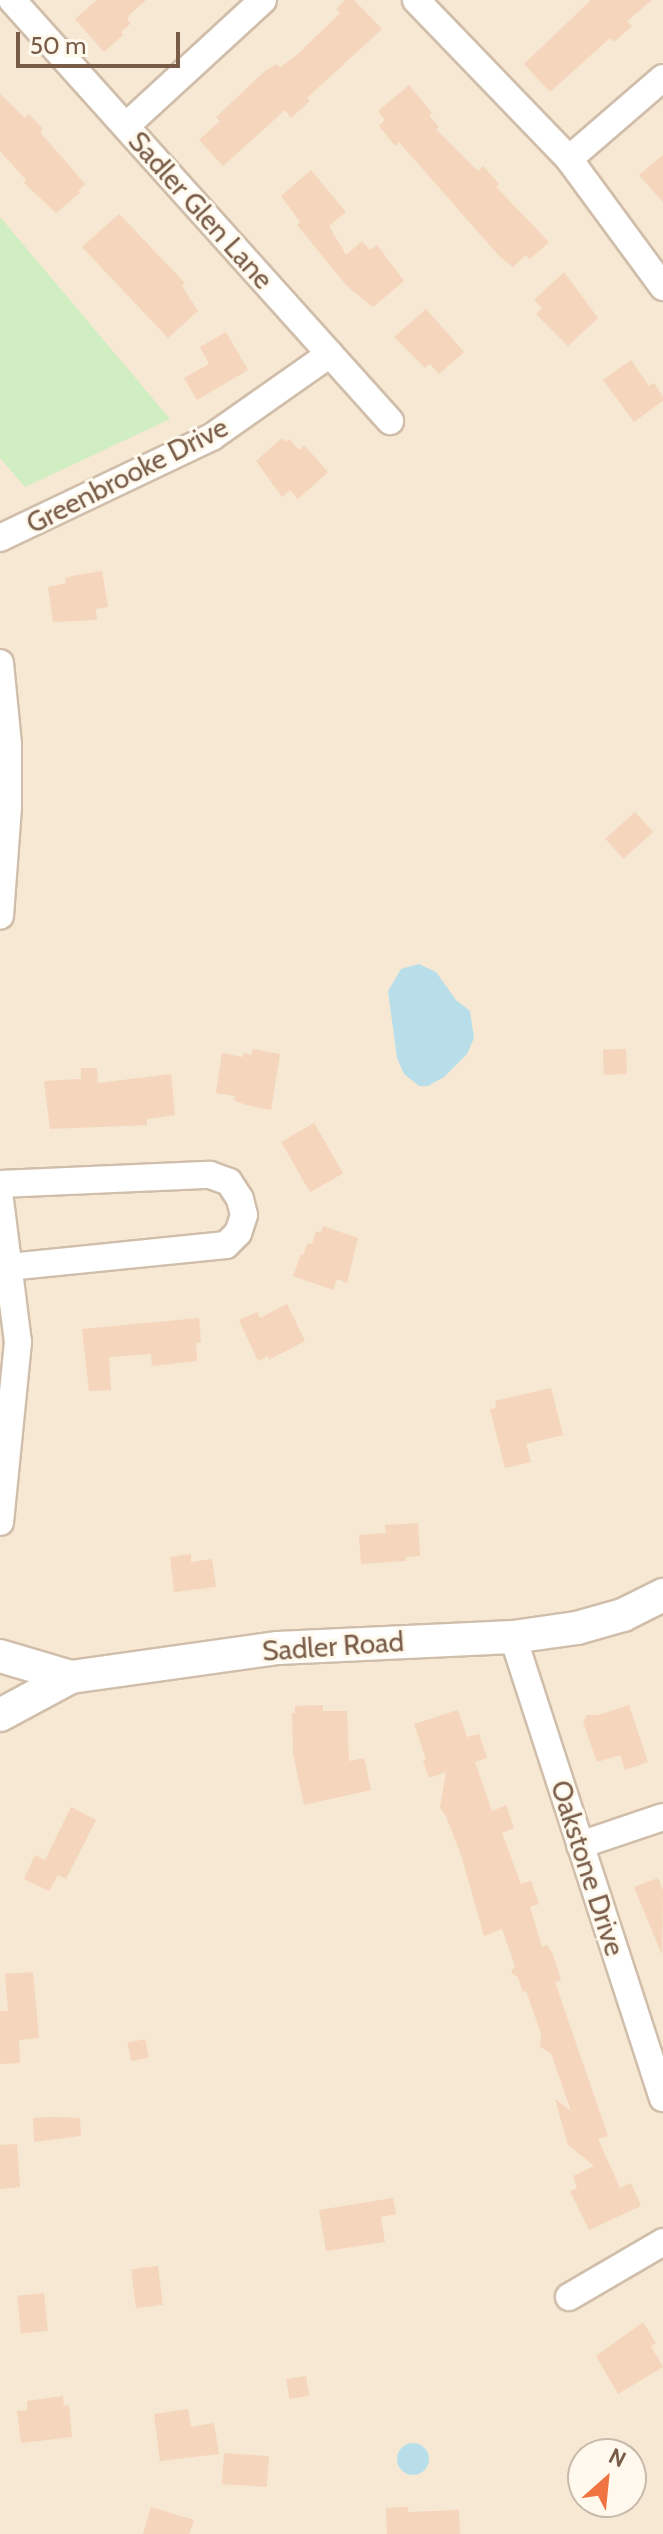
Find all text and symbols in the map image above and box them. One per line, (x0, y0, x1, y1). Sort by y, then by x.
scale bar (20, 16, 184, 66)
text: 50 m (30, 31, 86, 60)
street label: Sadler Glen Lane (122, 124, 280, 296)
street label: Greenbrooke Drive (21, 410, 233, 540)
street label: Sadler Road (261, 1624, 405, 1668)
street label: Oakstone Drive (544, 1776, 632, 1960)
north arrow (567, 2438, 647, 2518)
text: N (604, 2442, 630, 2474)

